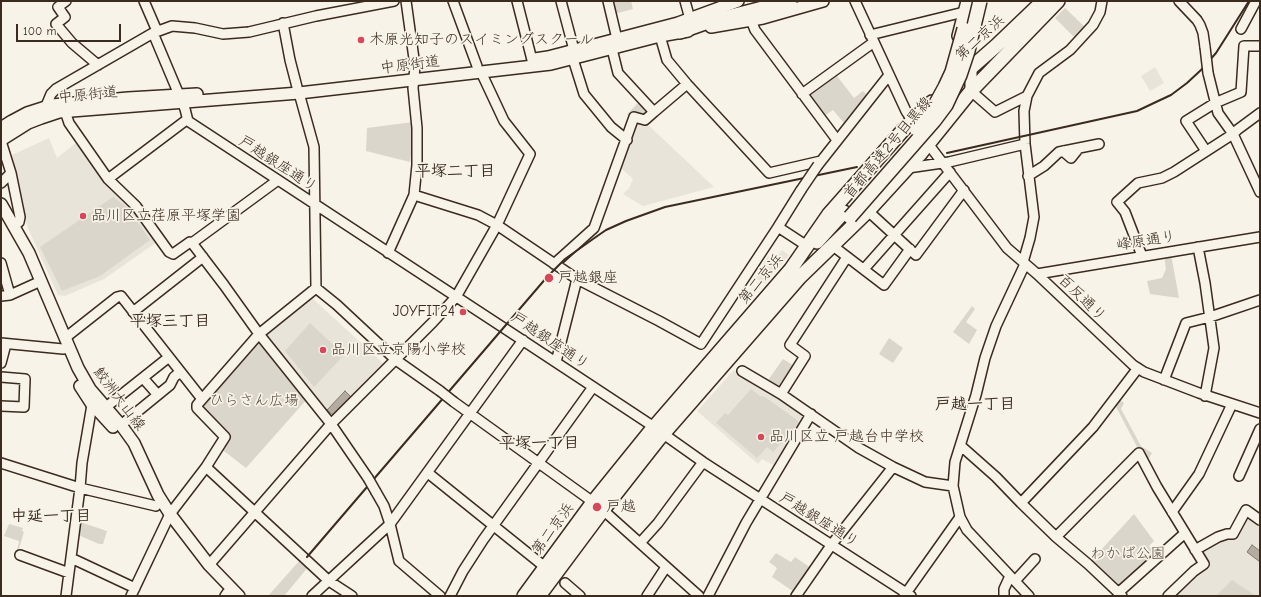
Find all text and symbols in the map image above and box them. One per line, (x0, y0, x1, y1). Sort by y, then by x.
street label: 第二京浜 (952, 11, 1008, 65)
scale bar (18, 16, 123, 42)
text: 100 m (23, 24, 56, 38)
place label: 木原光知子のスイミングスクール (369, 31, 594, 49)
marker: 木原光知子のスイミングスクール (356, 35, 366, 45)
street label: 中原街道 (379, 52, 441, 78)
street label: 中原街道 (57, 83, 119, 107)
street label: 首都高速2号目黒線 (840, 93, 936, 203)
street label: 戸越銀座通り (235, 132, 321, 196)
district label: 平塚二丁目 (415, 161, 495, 181)
place label: 品川区立荏原平塚学園 (91, 207, 241, 225)
marker: 品川区立荏原平塚学園 (78, 211, 88, 221)
street label: 峰原通り (1115, 227, 1177, 255)
street label: 第二京浜 (735, 250, 787, 308)
place label: 戸越銀座 (558, 269, 618, 287)
street label: 百反通り (1054, 271, 1110, 325)
marker: 戸越銀座 (543, 272, 555, 284)
place label: JOYFIT24 (393, 303, 455, 321)
marker: JOYFIT24 (458, 307, 468, 317)
street label: 戸越銀座通り (508, 308, 592, 374)
district label: 平塚三丁目 (130, 311, 210, 331)
place label: 品川区立京陽小学校 (331, 341, 466, 359)
marker: 品川区立京陽小学校 (318, 345, 328, 355)
street label: 鮫洲大山線 (89, 364, 149, 434)
park label: ひらさん広場 (209, 392, 299, 410)
district label: 戸越一丁目 (935, 394, 1015, 414)
place label: 品川区立 戸越台中学校 (769, 428, 924, 446)
marker: 品川区立 戸越台中学校 (756, 432, 766, 442)
district label: 平塚一丁目 (499, 433, 579, 453)
street label: 戸越銀座通り (776, 489, 862, 551)
place label: 戸越 (606, 498, 636, 516)
street label: 第二京浜 (528, 499, 578, 559)
marker: 戸越 (591, 501, 603, 513)
district label: 中延一丁目 (11, 506, 91, 526)
park label: わかば公園 (1091, 545, 1165, 563)

